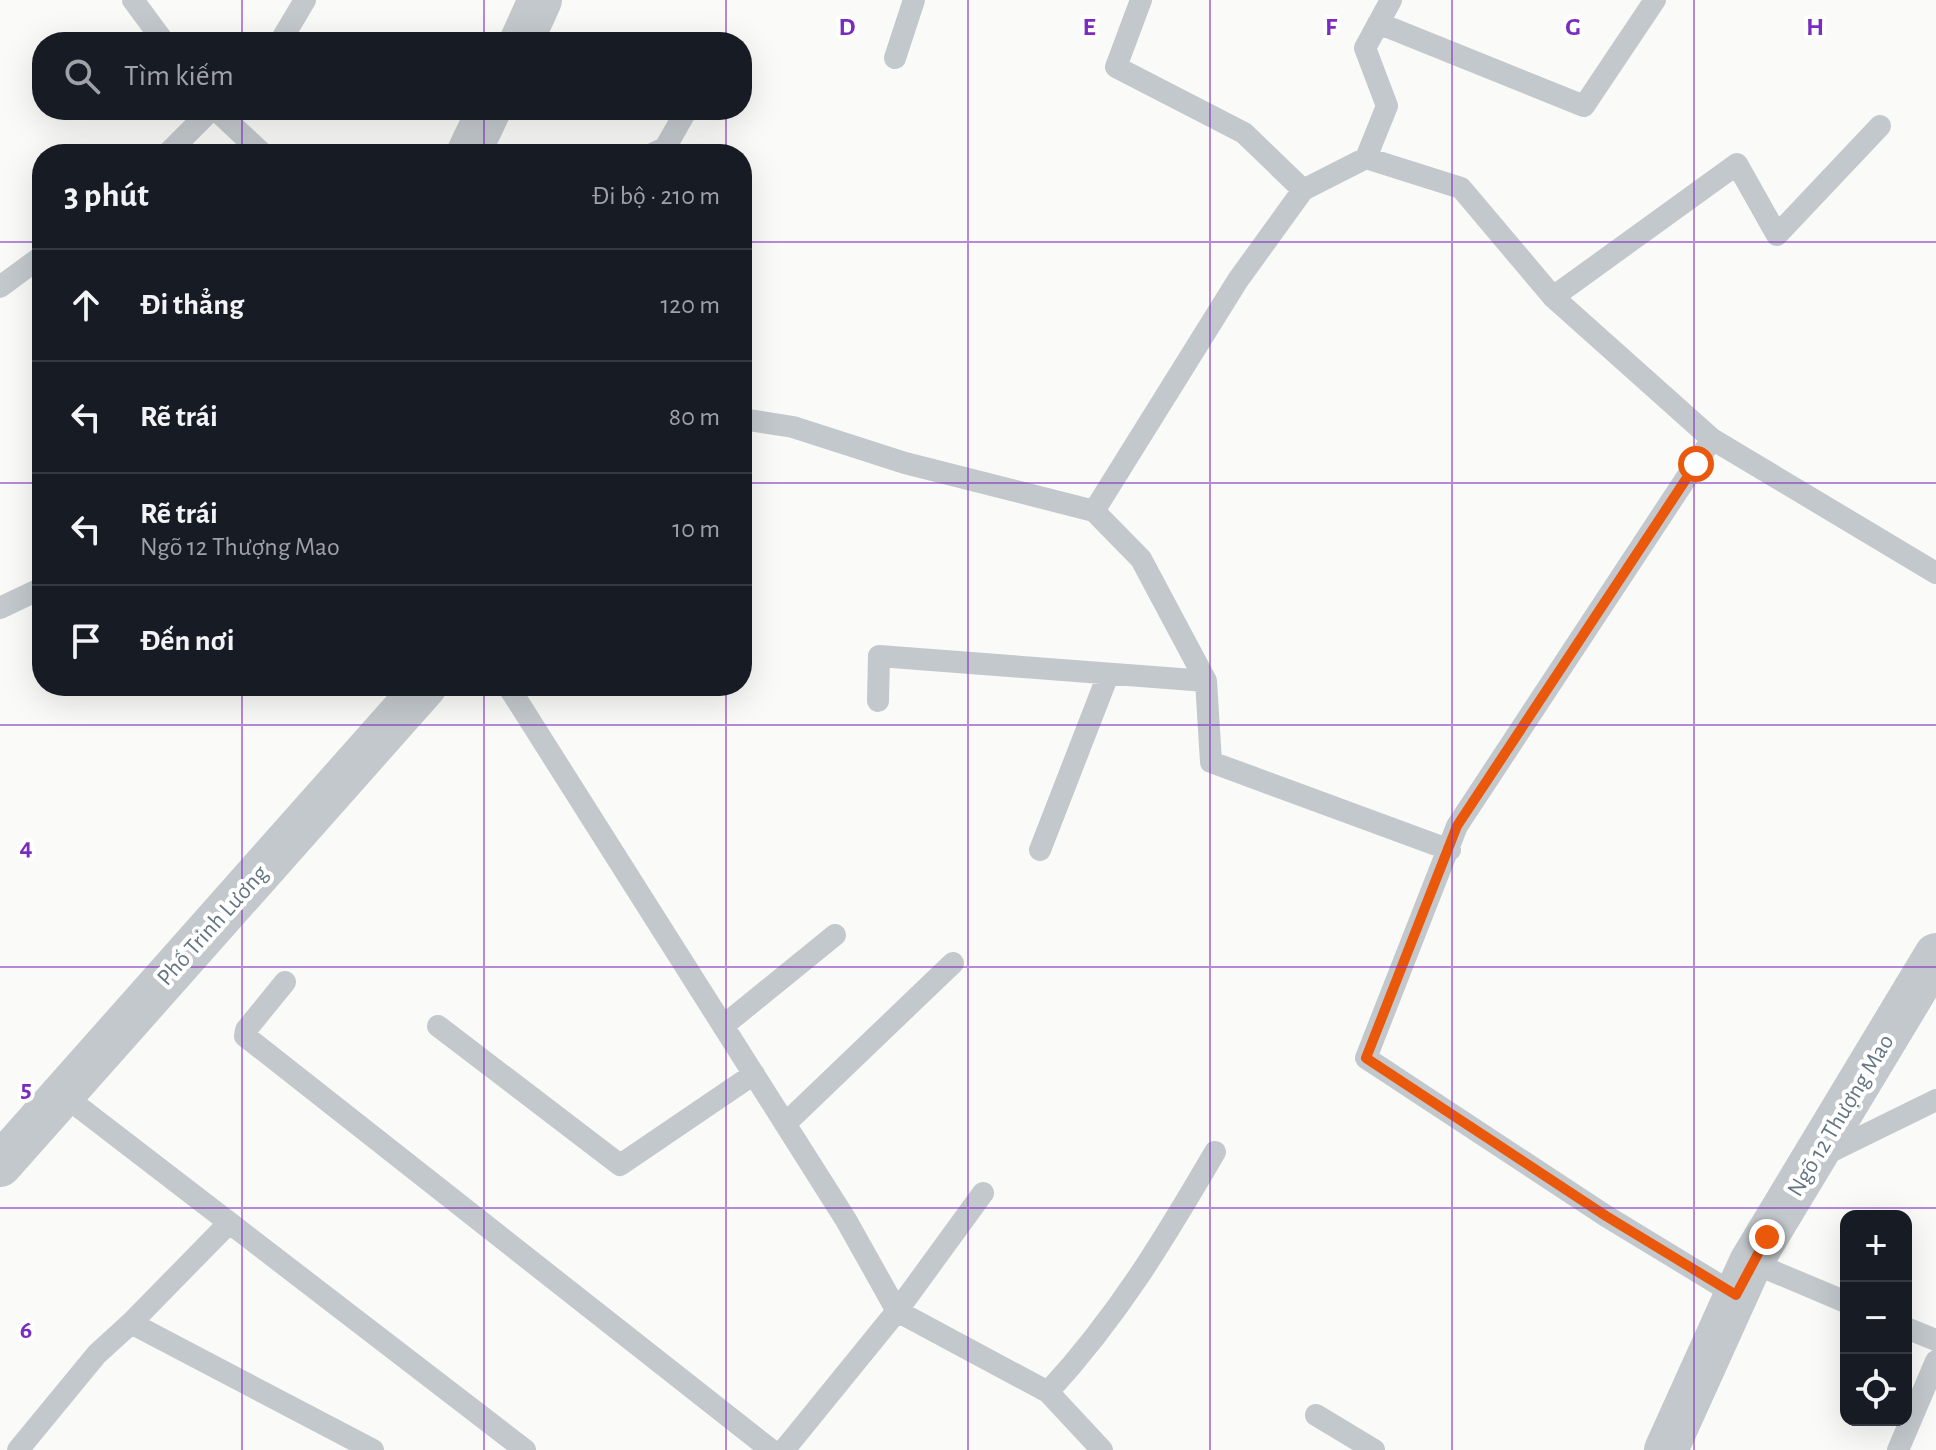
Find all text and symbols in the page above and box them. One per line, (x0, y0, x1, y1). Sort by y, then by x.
text: D (838, 14, 856, 40)
text: E (1082, 14, 1096, 40)
text: F (1325, 14, 1338, 40)
text: G (1565, 14, 1581, 40)
text: H (1806, 14, 1824, 40)
search box (32, 32, 752, 120)
icon: search (60, 54, 104, 98)
text: Tìm kiếm (124, 61, 234, 91)
text: 3 phút (64, 179, 149, 213)
text: Đi bộ · 210 m (592, 183, 720, 209)
icon: ahead (64, 283, 108, 327)
text: Đi thẳng (140, 290, 244, 320)
text: 120 m (660, 292, 720, 318)
icon: left (64, 395, 108, 439)
text: Rẽ trái (140, 402, 218, 432)
text: 80 m (669, 404, 720, 430)
route start (1678, 446, 1714, 482)
text: Rẽ trái (140, 499, 218, 529)
icon: left (64, 507, 108, 551)
text: 10 m (672, 516, 720, 542)
text: Ngõ 12 Thượng Mao (140, 534, 340, 560)
icon: arrive (64, 619, 108, 663)
text: Đến nơi (140, 626, 234, 656)
text: 4 (19, 834, 33, 860)
street label: Phố Trinh Lương (153, 861, 273, 990)
street label: Ngõ 12 Thượng Mao (1783, 1030, 1899, 1201)
text: 5 (20, 1076, 32, 1102)
map controls (1840, 1210, 1912, 1426)
button: + (1840, 1210, 1912, 1282)
route end (1749, 1219, 1785, 1255)
button: − (1840, 1282, 1912, 1354)
text: 6 (20, 1317, 32, 1343)
button: locate (1840, 1354, 1912, 1426)

